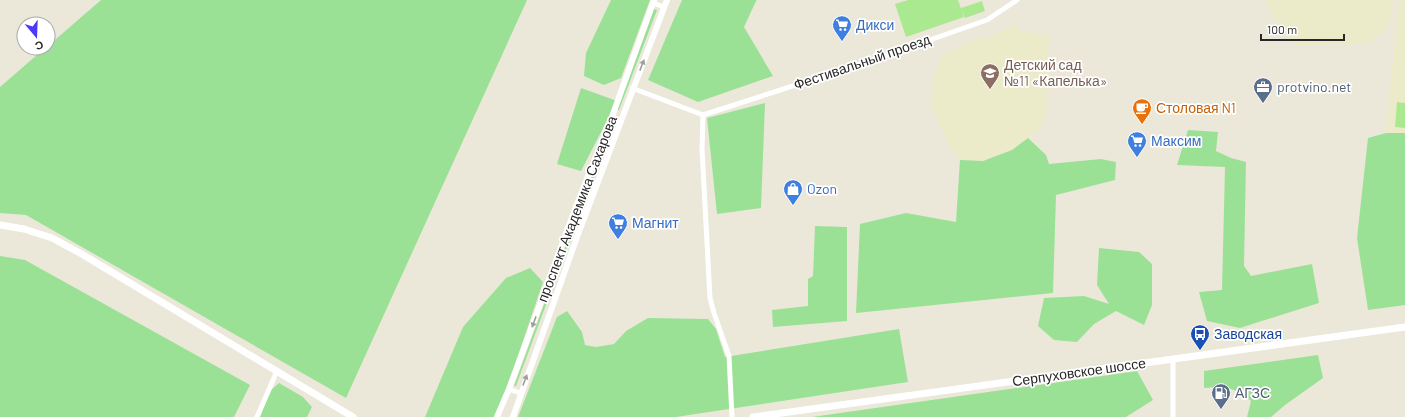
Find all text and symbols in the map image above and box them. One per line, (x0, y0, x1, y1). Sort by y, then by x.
supermarket icon: Дикси (831, 14, 853, 42)
north arrow (16, 16, 56, 56)
place label: Дикси (856, 16, 894, 33)
scale bar (1261, 16, 1344, 42)
text: 100 m (1267, 22, 1297, 36)
street label: Фестивальный проезд (791, 30, 932, 93)
text: С (33, 38, 45, 53)
place label: Детский сад №11 «Капелька» (1004, 56, 1107, 89)
one-way arrow (639, 58, 645, 70)
school or university icon: Детский сад №11 «Капелька» (979, 62, 1001, 90)
office icon: protvino.net (1252, 76, 1274, 104)
place label: protvino.net (1277, 78, 1351, 95)
cafe icon: Столовая N1 (1131, 97, 1153, 125)
place label: Столовая N1 (1156, 99, 1236, 116)
street label: проспект Академика Сахарова (533, 113, 620, 304)
supermarket icon: Максим (1126, 130, 1148, 158)
place label: Максим (1151, 132, 1201, 149)
shop icon: Ozon (782, 178, 804, 206)
place label: Ozon (807, 180, 837, 197)
supermarket icon: Магнит (607, 212, 629, 240)
place label: Магнит (632, 214, 679, 231)
one-way arrow (531, 316, 537, 328)
bus stop icon: Заводская (1189, 323, 1211, 351)
place label: Заводская (1214, 325, 1282, 342)
street label: Серпуховское шоссе (1011, 354, 1147, 389)
one-way arrow (522, 374, 528, 386)
fuel station icon: АГЗС (1210, 382, 1232, 410)
place label: АГЗС (1235, 384, 1270, 401)

